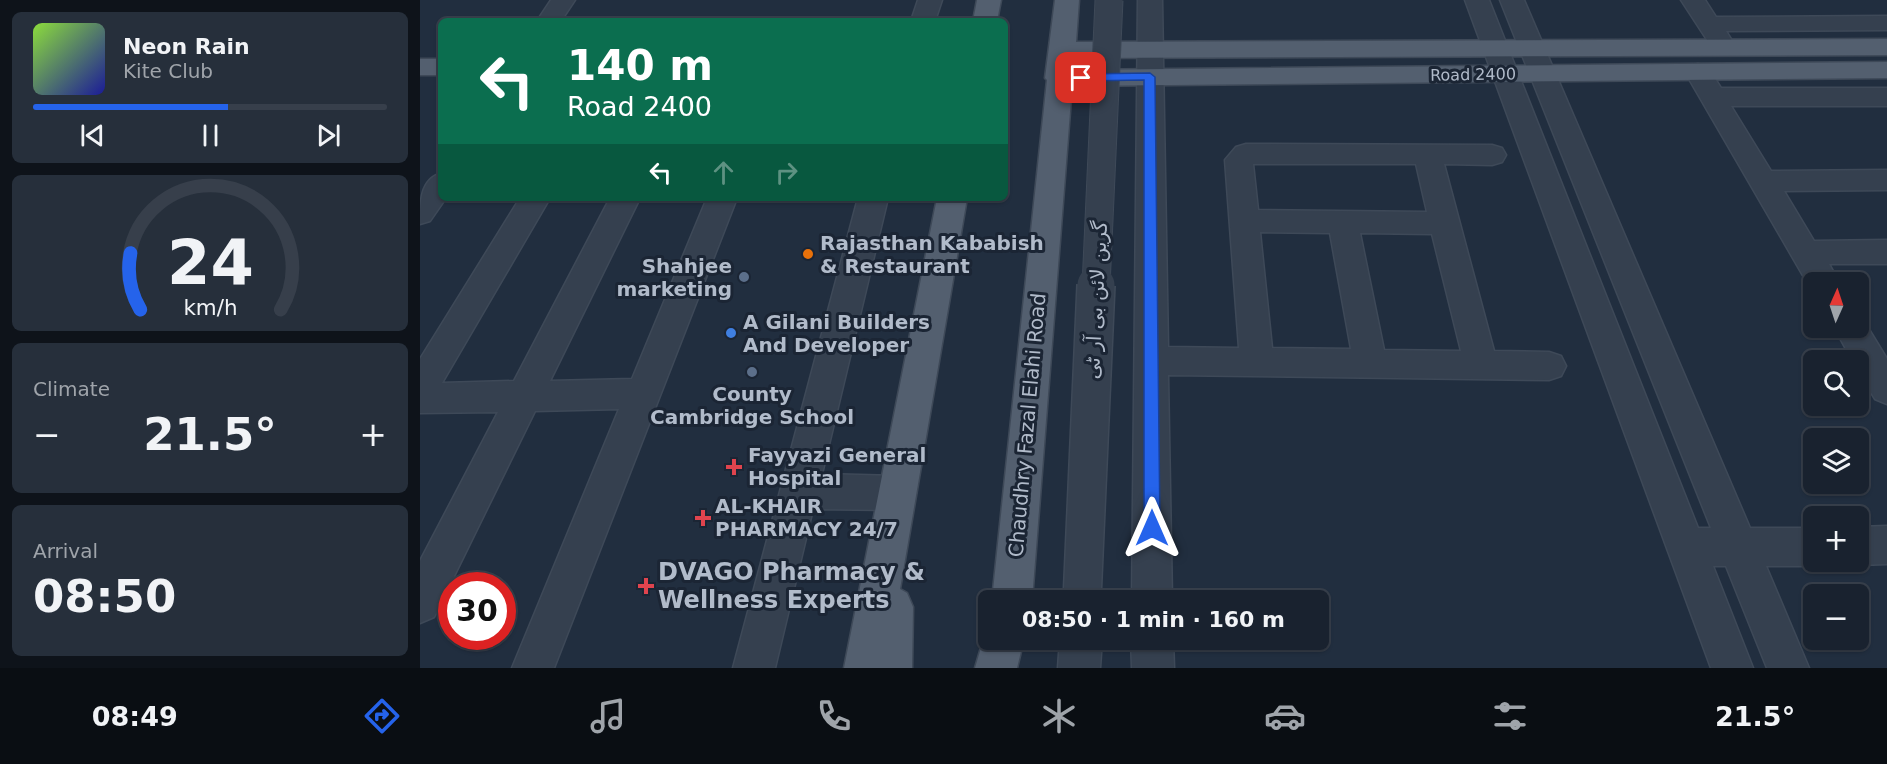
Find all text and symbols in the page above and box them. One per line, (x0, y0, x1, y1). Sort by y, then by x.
text: Neon Rain (123, 34, 250, 59)
text: 140 m (567, 41, 713, 90)
icon: left (468, 42, 546, 120)
pin (1055, 52, 1106, 103)
text: Kite Club (123, 59, 213, 83)
icon: arrive (1064, 61, 1097, 94)
street label: Road 2400 (1430, 64, 1516, 85)
text: Road 2400 (567, 91, 712, 122)
icon: previous (76, 119, 109, 152)
icon: pause (194, 119, 227, 152)
icon: next (312, 119, 345, 152)
icon: left (644, 156, 677, 189)
icon: ahead (707, 156, 740, 189)
icon: right (770, 156, 803, 189)
street label: گرین لائن بی آر ٹی (1079, 220, 1112, 380)
text: 24 (167, 226, 253, 299)
place label: Rajasthan Kababish & Restaurant (820, 231, 1044, 278)
marker: Rajasthan Kababish & Restaurant (801, 247, 815, 261)
place label: Shahjee marketing (617, 254, 732, 301)
marker: Shahjee marketing (737, 270, 751, 284)
north arrow (1803, 272, 1869, 338)
map controls (1803, 272, 1869, 650)
street label: Chaudhry Fazal Elahi Road (1003, 292, 1051, 558)
text: km/h (183, 295, 237, 320)
place label: A Gilani Builders And Developer (743, 310, 930, 357)
marker: A Gilani Builders And Developer (724, 326, 738, 340)
button: search (1803, 350, 1869, 416)
marker: County Cambridge School (745, 365, 759, 379)
text: Climate (33, 377, 110, 401)
place label: County Cambridge School (650, 382, 854, 429)
text: 21.5° (143, 408, 277, 461)
text: − (33, 415, 61, 454)
text: + (359, 415, 387, 454)
button: layers (1803, 428, 1869, 494)
place label: Fayyazi General Hospital (748, 443, 926, 490)
marker: Fayyazi General Hospital (725, 458, 743, 476)
place label: AL-KHAIR PHARMACY 24/7 (715, 494, 898, 541)
position arrow (1120, 496, 1184, 560)
button: + (1803, 506, 1869, 572)
marker: AL-KHAIR PHARMACY 24/7 (696, 511, 710, 525)
text: Arrival (33, 539, 98, 563)
place label: DVAGO Pharmacy & Wellness Experts (658, 558, 925, 614)
text: 08:50 (33, 570, 176, 623)
speed limit sign: 30 (438, 572, 516, 650)
marker: DVAGO Pharmacy & Wellness Experts (639, 579, 653, 593)
button: − (1803, 584, 1869, 650)
text: 08:50 · 1 min · 160 m (1022, 607, 1285, 632)
icon: directions (361, 695, 403, 737)
icon: music (587, 695, 629, 737)
icon: phone (813, 695, 855, 737)
icon: climate (1038, 695, 1080, 737)
icon: car (1264, 695, 1306, 737)
icon: filters (1489, 695, 1531, 737)
text: 08:49 (92, 701, 178, 732)
text: 21.5° (1715, 701, 1795, 732)

